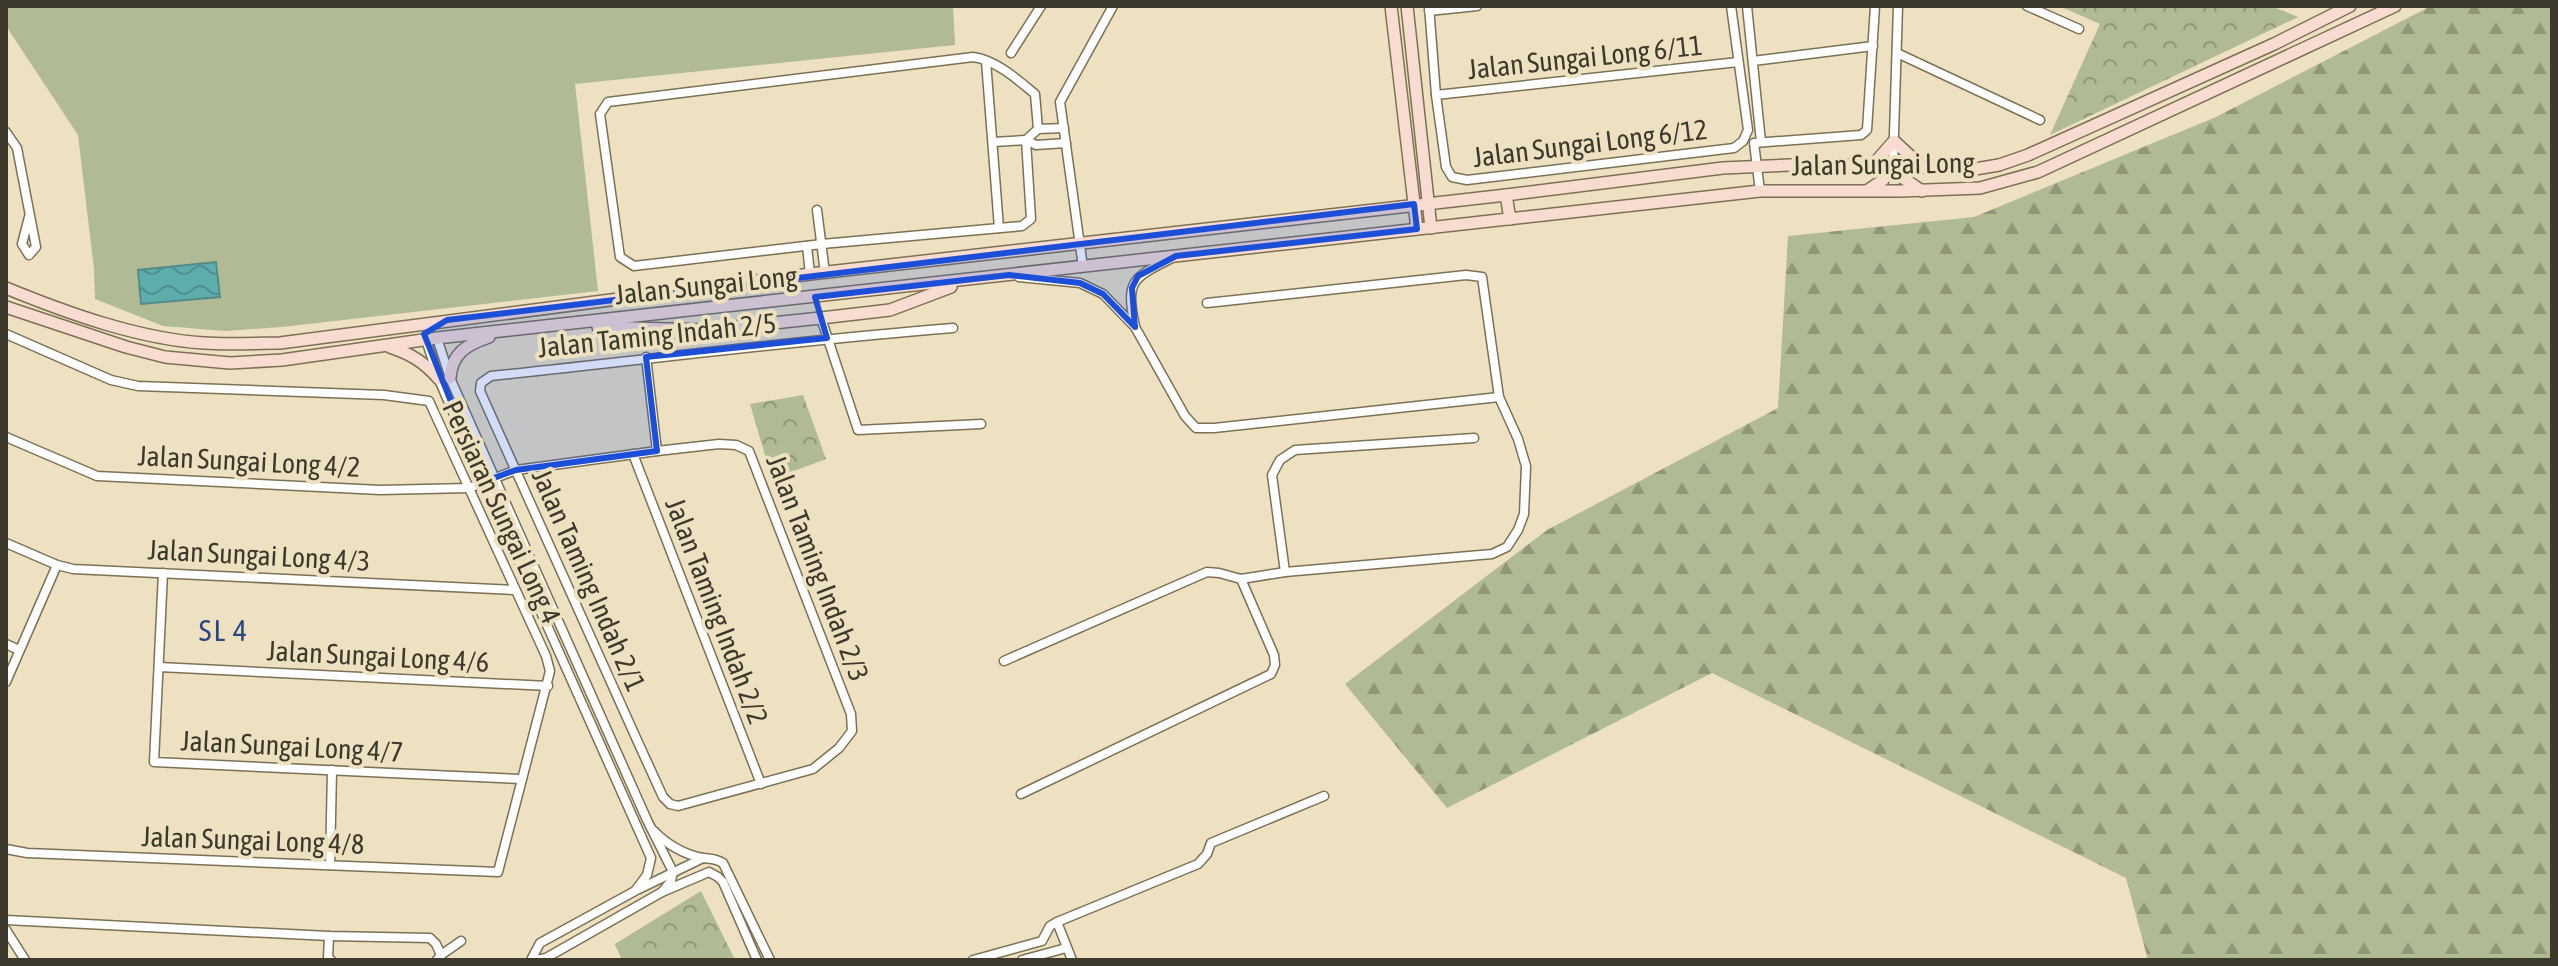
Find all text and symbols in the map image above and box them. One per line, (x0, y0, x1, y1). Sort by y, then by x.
street label: Jalan Sungai Long 6/11 (1466, 29, 1704, 85)
street label: Jalan Sungai Long 6/12 (1471, 113, 1709, 173)
street label: Jalan Sungai Long (1791, 146, 1975, 182)
street label: Jalan Sungai Long (613, 260, 799, 310)
street label: Jalan Taming Indah 2/5 (536, 307, 778, 363)
street label: Persiaran Sungai Long 4 (436, 396, 568, 628)
street label: Jalan Sungai Long 4/2 (137, 439, 361, 483)
street label: Jalan Taming Indah 2/3 (760, 450, 876, 686)
street label: Jalan Taming Indah 2/1 (526, 464, 652, 696)
street label: Jalan Taming Indah 2/2 (659, 493, 775, 729)
street label: Jalan Sungai Long 4/3 (147, 533, 371, 577)
district label: SL 4 (199, 613, 249, 647)
street label: Jalan Sungai Long 4/6 (266, 634, 490, 678)
street label: Jalan Sungai Long 4/7 (180, 724, 404, 768)
street label: Jalan Sungai Long 4/8 (141, 820, 365, 860)

